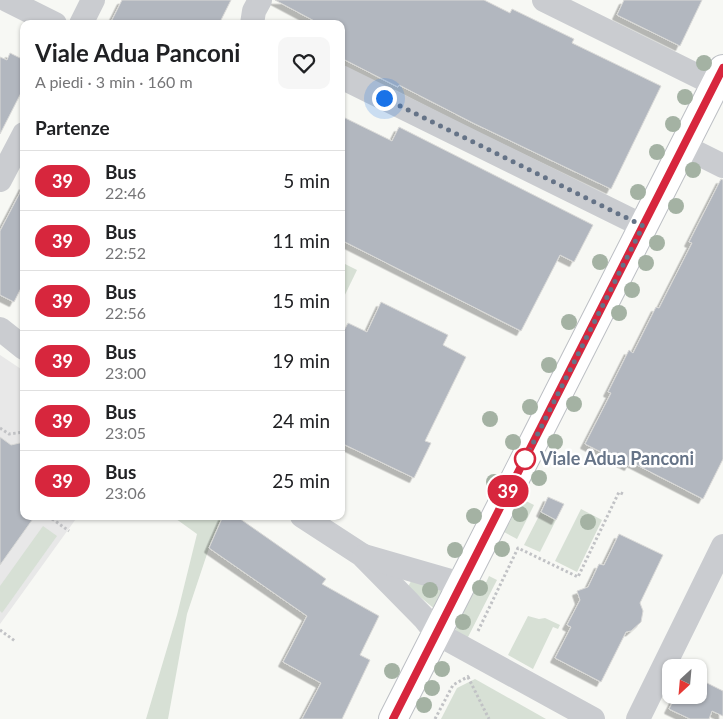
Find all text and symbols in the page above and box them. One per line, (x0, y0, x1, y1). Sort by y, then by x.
button: heart (278, 37, 330, 89)
text: Viale Adua Panconi (35, 38, 240, 67)
text: A piedi · 3 min · 160 m (35, 72, 193, 91)
your location (372, 86, 397, 111)
text: Partenze (35, 116, 110, 139)
text: Bus (105, 160, 136, 183)
text: 5 min (283, 169, 330, 192)
text: 39 (52, 170, 73, 192)
text: 22:46 (105, 183, 146, 202)
text: Bus (105, 220, 136, 243)
text: 11 min (272, 229, 330, 252)
text: 39 (52, 230, 73, 252)
text: 22:52 (105, 243, 146, 262)
text: Bus (105, 280, 136, 303)
text: 15 min (272, 289, 330, 312)
text: 39 (52, 290, 73, 312)
text: 22:56 (105, 303, 146, 322)
text: Bus (105, 340, 136, 363)
text: 19 min (272, 349, 330, 372)
text: 39 (52, 350, 73, 372)
text: 23:00 (105, 363, 146, 382)
text: Bus (105, 400, 136, 423)
text: 24 min (272, 409, 330, 432)
text: 39 (52, 410, 73, 432)
text: 23:05 (105, 423, 146, 442)
place label: Viale Adua Panconi (539, 447, 694, 469)
marker: Viale Adua Panconi (514, 448, 536, 470)
text: Bus (105, 460, 136, 483)
text: 25 min (272, 469, 330, 492)
text: 39 (52, 470, 73, 492)
line badge: 39 (486, 475, 530, 507)
text: 39 (498, 480, 518, 502)
text: 23:06 (105, 483, 146, 502)
north arrow (662, 659, 708, 704)
map controls (662, 659, 707, 704)

